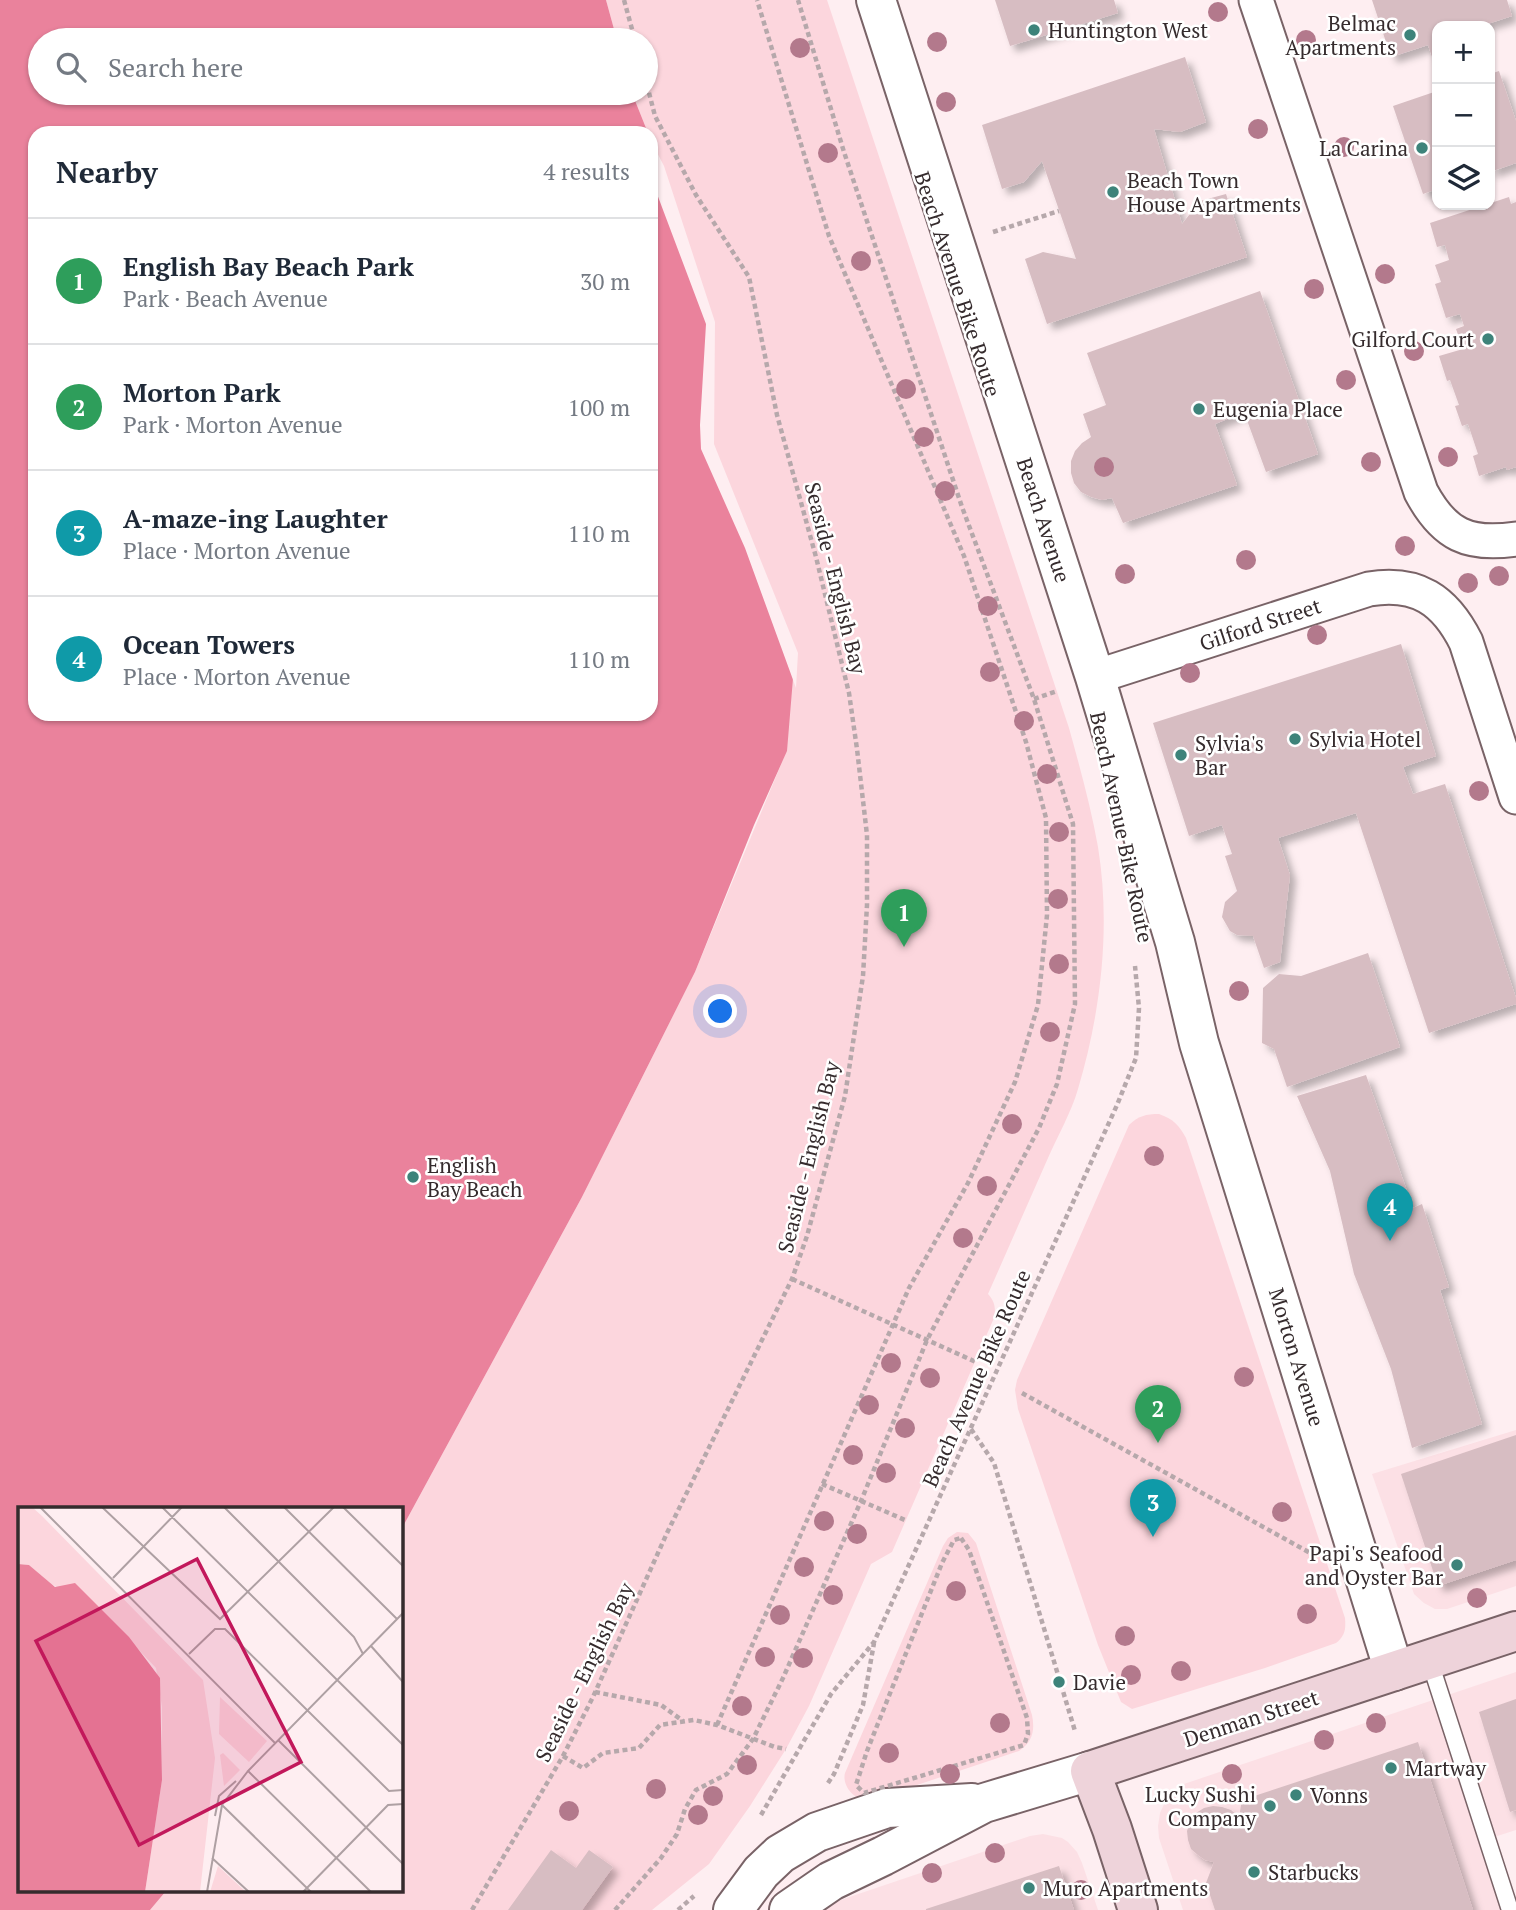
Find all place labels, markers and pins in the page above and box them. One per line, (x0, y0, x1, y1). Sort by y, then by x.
place label: Belmac Apartments (1285, 9, 1396, 61)
place label: Huntington West (1048, 16, 1208, 44)
marker: Huntington West (1026, 22, 1042, 38)
marker: Belmac Apartments (1402, 27, 1418, 43)
place label: La Carina (1319, 134, 1408, 162)
marker: La Carina (1414, 140, 1430, 156)
place label: Beach Town House Apartments (1127, 166, 1301, 218)
marker: Beach Town House Apartments (1105, 184, 1121, 200)
place label: Gilford Court (1351, 325, 1474, 353)
marker: Gilford Court (1480, 331, 1496, 347)
place label: Eugenia Place (1213, 395, 1343, 423)
marker: Eugenia Place (1191, 401, 1207, 417)
place label: Sylvia Hotel (1309, 725, 1421, 753)
place label: Sylvia's Bar (1195, 729, 1264, 781)
marker: Sylvia Hotel (1287, 731, 1303, 747)
marker: Sylvia's Bar (1173, 747, 1189, 763)
pin: 1 (881, 889, 927, 947)
place label: English Bay Beach (427, 1151, 522, 1203)
marker: English Bay Beach (405, 1169, 421, 1185)
pin: 4 (1367, 1183, 1413, 1241)
pin: 2 (1135, 1385, 1181, 1443)
pin: 3 (1130, 1479, 1176, 1537)
place label: Papi's Seafood and Oyster Bar (1305, 1539, 1443, 1591)
marker: Papi's Seafood and Oyster Bar (1449, 1557, 1465, 1573)
place label: Davie (1073, 1668, 1126, 1696)
marker: Davie (1051, 1674, 1067, 1690)
place label: Martway (1405, 1754, 1487, 1782)
marker: Martway (1383, 1760, 1399, 1776)
place label: Lucky Sushi Company (1145, 1780, 1256, 1832)
place label: Vonns (1310, 1781, 1368, 1809)
marker: Vonns (1288, 1787, 1304, 1803)
marker: Lucky Sushi Company (1262, 1798, 1278, 1814)
place label: Starbucks (1268, 1858, 1359, 1886)
marker: Starbucks (1246, 1864, 1262, 1880)
place label: Muro Apartments (1043, 1874, 1208, 1902)
marker: Muro Apartments (1021, 1880, 1037, 1896)

